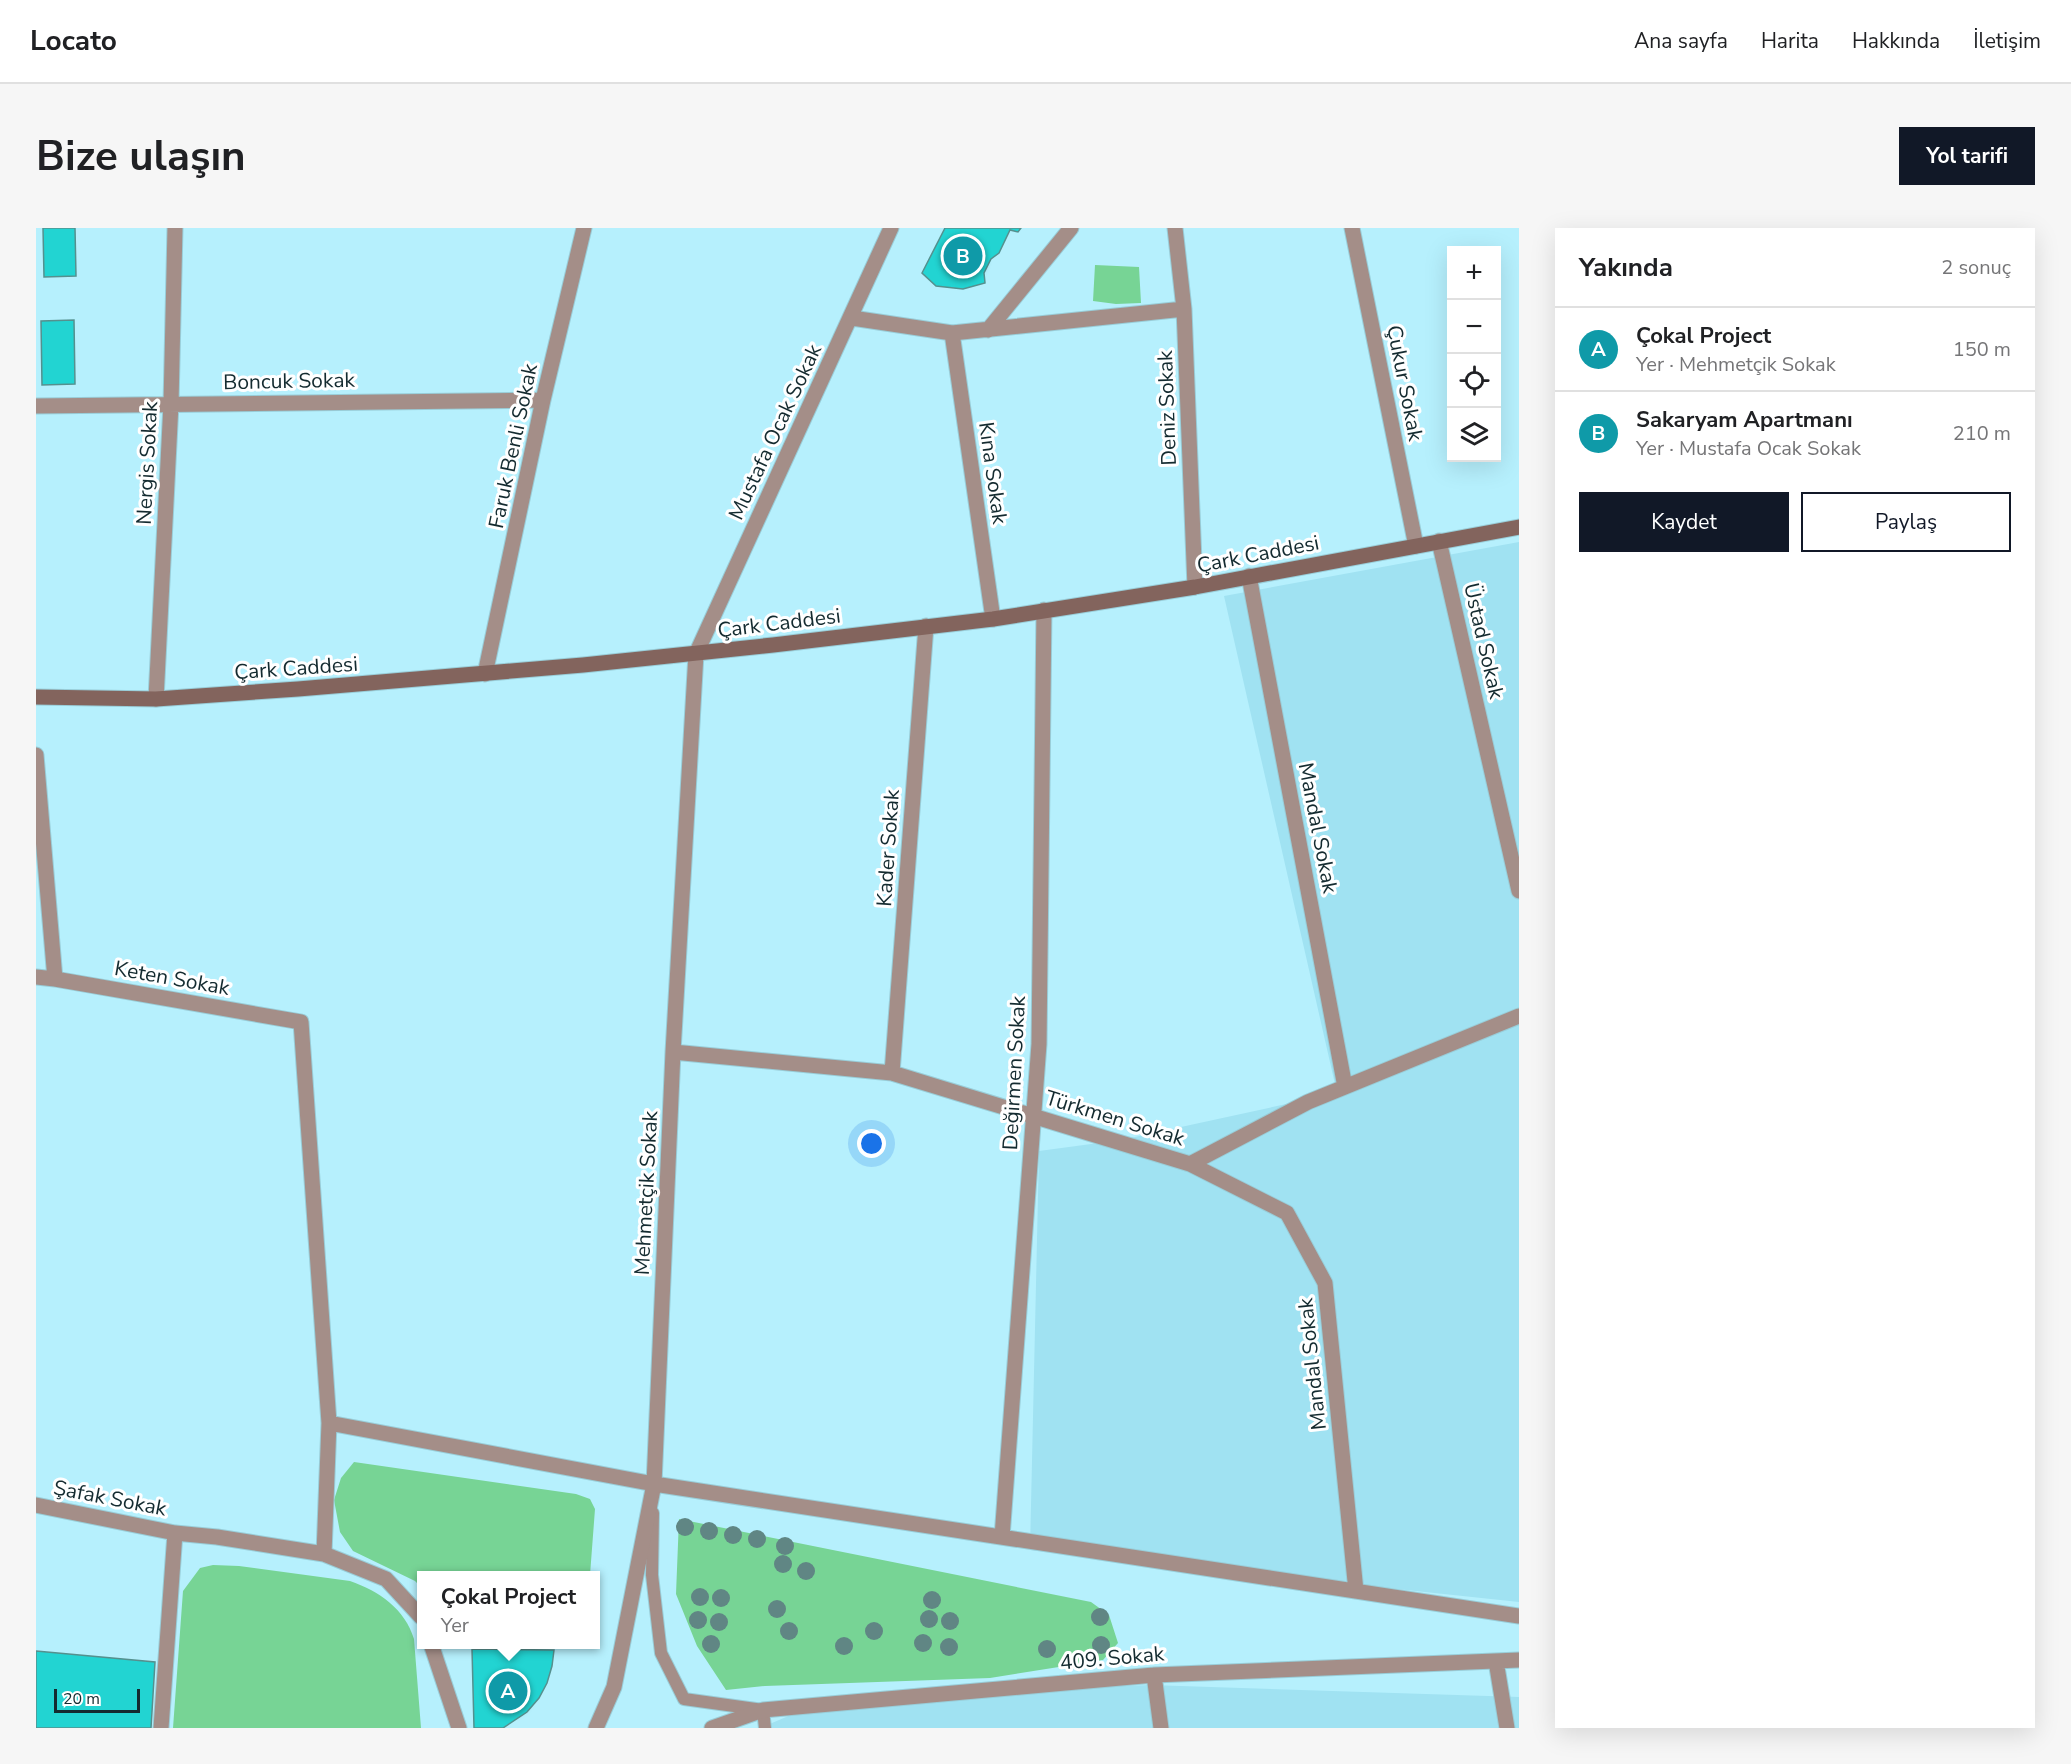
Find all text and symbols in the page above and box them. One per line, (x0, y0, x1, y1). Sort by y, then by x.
text: Locato (30, 22, 117, 60)
text: Ana sayfa (1634, 27, 1728, 55)
text: Harita (1761, 27, 1819, 55)
text: Hakkında (1852, 27, 1940, 55)
text: İletişim (1973, 27, 2041, 55)
button: Yol tarifi (1899, 127, 2035, 185)
text: Bize ulaşın (36, 128, 246, 185)
pin: B (944, 234, 982, 279)
map controls (1447, 246, 1501, 462)
button: + (1447, 246, 1501, 300)
text: Yakında (1579, 250, 1673, 285)
text: 2 sonuç (1941, 254, 2011, 281)
button: − (1447, 300, 1501, 354)
text: Çokal Project (1636, 321, 1771, 351)
street label: Çukur Sokak (1380, 323, 1430, 444)
text: A (1591, 336, 1606, 363)
text: 150 m (1953, 336, 2011, 363)
street label: Mustafa Ocak Sokak (722, 339, 828, 524)
street label: Deniz Sokak (1151, 349, 1183, 466)
text: Yer · Mehmetçik Sokak (1636, 351, 1836, 378)
button: locate (1447, 354, 1501, 408)
street label: Faruk Benli Sokak (482, 361, 544, 531)
street label: Boncuk Sokak (223, 366, 356, 396)
street label: Nergis Sokak (130, 400, 164, 525)
text: Sakaryam Apartmanı (1636, 405, 1853, 435)
button: layers (1447, 408, 1501, 462)
street label: Kına Sokak (972, 420, 1014, 526)
text: B (1592, 420, 1605, 447)
text: 210 m (1953, 420, 2011, 447)
text: Yer · Mustafa Ocak Sokak (1636, 435, 1861, 462)
button: Kaydet (1579, 492, 1789, 552)
button: Paylaş (1801, 492, 2011, 552)
street label: Çark Caddesi (1195, 528, 1321, 580)
street label: Üstad Sokak (1457, 580, 1511, 702)
street label: Çark Caddesi (716, 602, 842, 644)
street label: Çark Caddesi (233, 650, 359, 686)
street label: Mandal Sokak (1292, 760, 1344, 896)
street label: Kader Sokak (870, 788, 906, 907)
street label: Keten Sokak (112, 954, 232, 1002)
street label: Değirmen Sokak (996, 995, 1032, 1151)
street label: Türkmen Sokak (1042, 1084, 1188, 1153)
street label: Mehmetçik Sokak (628, 1110, 664, 1276)
your location (857, 1129, 886, 1158)
street label: Mandal Sokak (1291, 1296, 1333, 1431)
street label: Şafak Sokak (51, 1473, 169, 1523)
popup (417, 1571, 600, 1649)
text: Çokal Project (441, 1582, 576, 1612)
text: Yer (441, 1612, 469, 1639)
street label: 409. Sokak (1059, 1639, 1166, 1677)
pin: A (488, 1668, 528, 1714)
scale bar (54, 1686, 140, 1714)
text: 20 m (63, 1688, 100, 1710)

